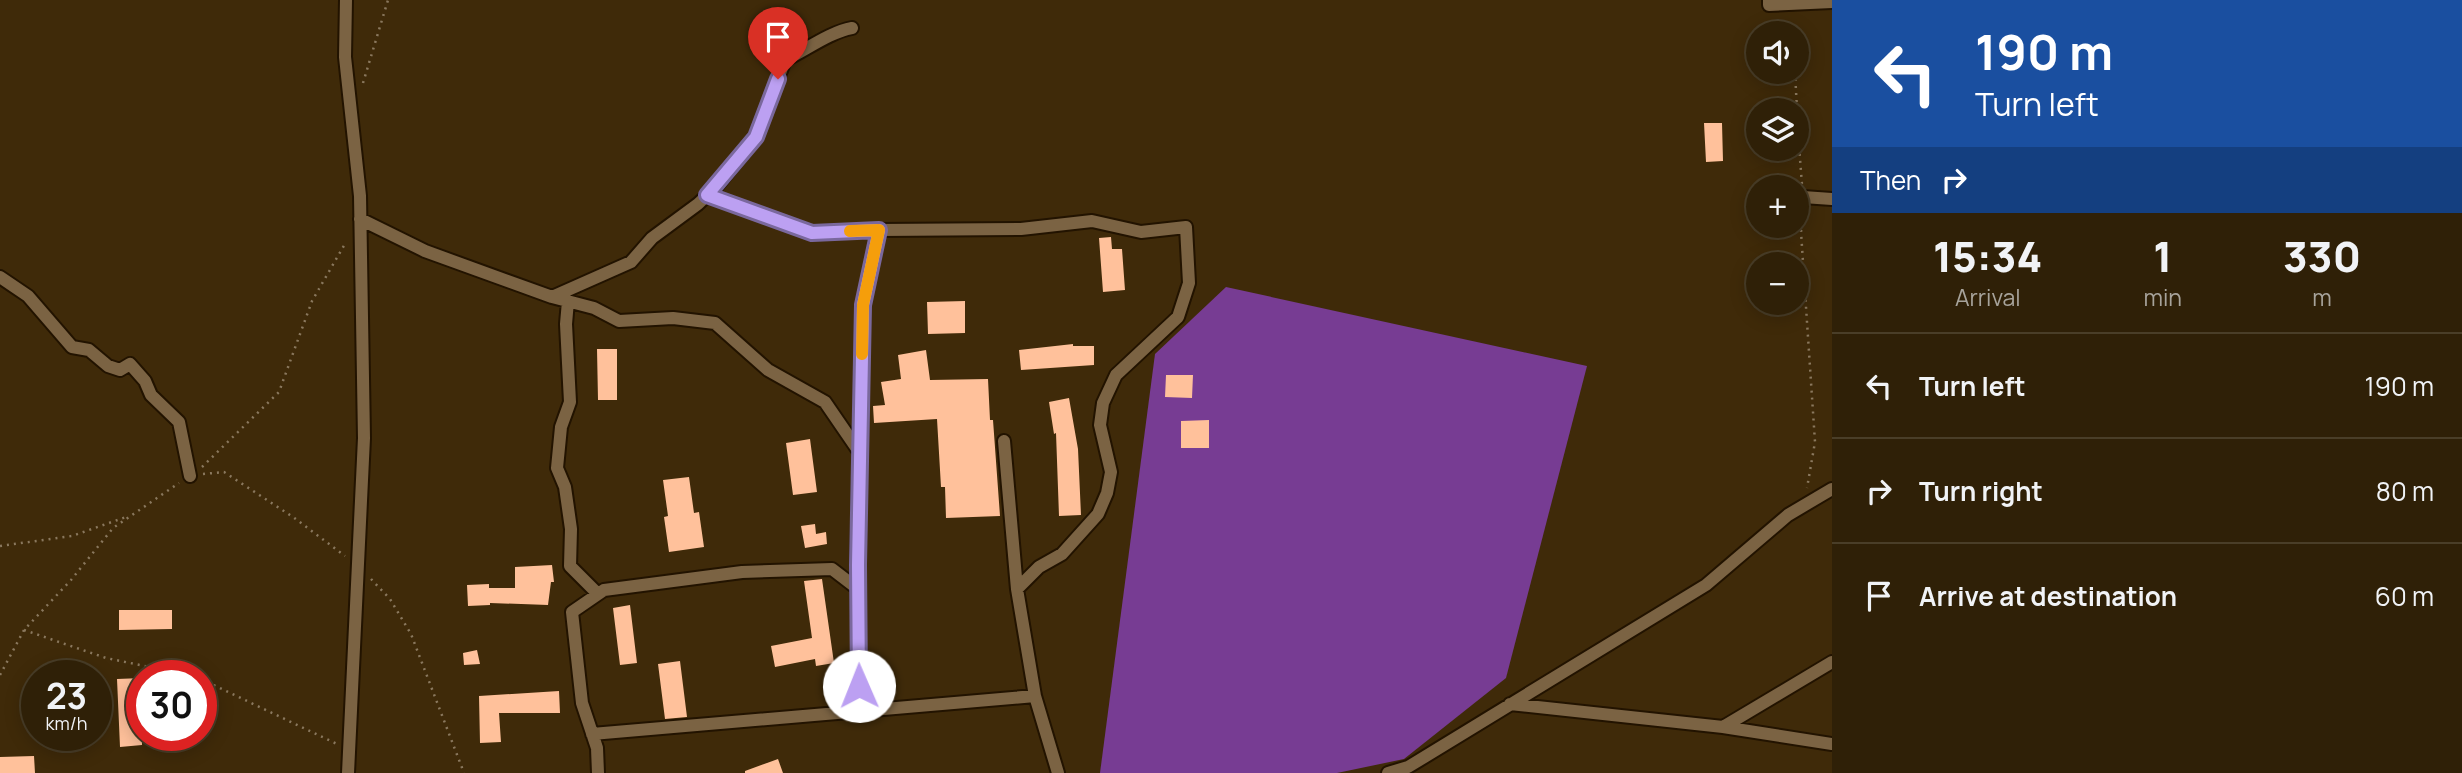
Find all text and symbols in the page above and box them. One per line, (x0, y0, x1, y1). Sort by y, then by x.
pin (748, 7, 808, 79)
icon: arrive (759, 18, 797, 56)
text: 190 m (1975, 18, 2113, 85)
map controls (1746, 21, 1809, 315)
button: sound (1746, 21, 1809, 84)
icon: left (1860, 28, 1951, 119)
text: Turn left (1975, 82, 2099, 126)
button: layers (1746, 98, 1809, 161)
icon: right (1935, 161, 1973, 199)
text: Then (1860, 162, 1921, 198)
button: + (1746, 175, 1809, 238)
text: 15:34 (1933, 227, 2042, 285)
text: 1 (2153, 227, 2172, 285)
text: 330 (2283, 227, 2361, 285)
button: − (1746, 252, 1809, 315)
text: Arrival (1955, 281, 2021, 313)
text: min (2143, 281, 2182, 313)
text: m (2312, 281, 2332, 313)
icon: left (1860, 367, 1898, 405)
text: Turn left (1919, 368, 2026, 404)
text: 190 m (2365, 368, 2434, 404)
icon: right (1860, 472, 1898, 510)
text: Turn right (1919, 473, 2043, 509)
text: 80 m (2376, 473, 2434, 509)
icon: arrive (1860, 577, 1898, 615)
text: Arrive at destination (1919, 578, 2177, 614)
text: 60 m (2375, 578, 2434, 614)
position arrow (822, 649, 896, 723)
speed limit sign: 30 (126, 660, 217, 751)
text: 23 (46, 672, 87, 720)
text: km/h (46, 711, 87, 735)

